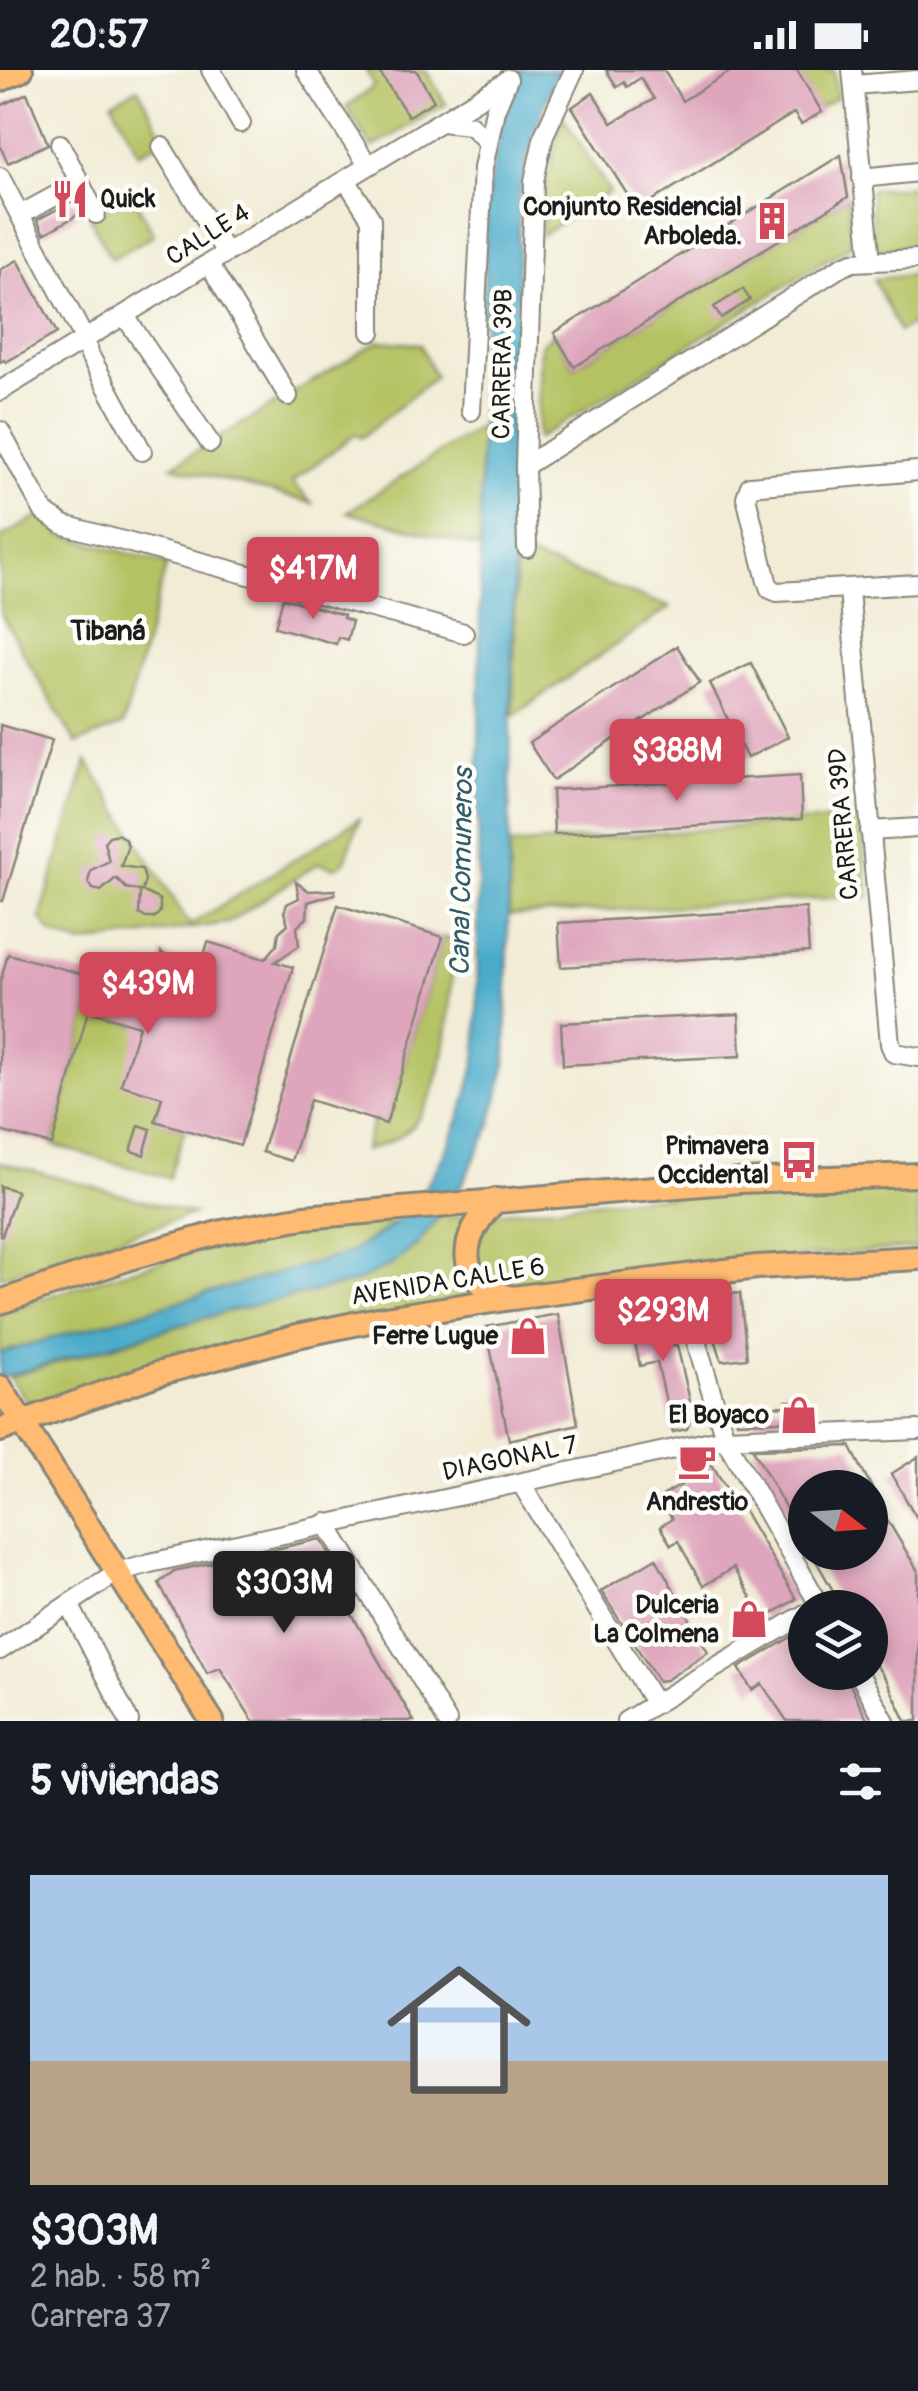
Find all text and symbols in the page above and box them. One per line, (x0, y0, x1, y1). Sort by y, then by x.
text: 20:57 (50, 11, 148, 59)
restaurant icon: Quick (49, 178, 91, 220)
place label: Quick (100, 184, 156, 215)
place label: Conjunto Residencial Arboleda. (523, 192, 742, 252)
street label: CALLE 4 (160, 197, 256, 273)
building icon: Conjunto Residencial Arboleda. (751, 200, 793, 242)
street label: CARRERA 39B (486, 288, 520, 440)
pin: $417M (243, 537, 383, 622)
text: $417M (269, 549, 357, 589)
district label: Tibaná (69, 614, 146, 649)
pin: $388M (607, 719, 747, 804)
text: $388M (632, 731, 722, 771)
street label: CARRERA 39D (822, 747, 866, 901)
water label: Canal Comuneros (443, 764, 481, 976)
pin: $439M (78, 952, 218, 1037)
text: $439M (101, 964, 195, 1004)
place label: Primavera Occidental (657, 1131, 769, 1191)
bus stop icon: Primavera Occidental (778, 1139, 820, 1181)
street label: AVENIDA CALLE 6 (349, 1251, 547, 1313)
pin: $293M (593, 1279, 733, 1364)
text: $293M (617, 1291, 709, 1331)
shop icon: Ferre Lugue (507, 1315, 549, 1357)
place label: Ferre Lugue (372, 1321, 499, 1352)
shop icon: El Boyaco (778, 1394, 820, 1436)
place label: El Boyaco (669, 1400, 770, 1431)
street label: DIAGONAL 7 (440, 1430, 580, 1488)
cafe icon: Andrestio (676, 1440, 718, 1482)
north arrow (788, 1470, 888, 1570)
map controls (788, 1470, 888, 1690)
place label: Andrestio (646, 1487, 749, 1518)
pin: $303M (214, 1551, 354, 1636)
text: $303M (235, 1563, 333, 1603)
place label: Dulceria La Colmena (593, 1590, 719, 1650)
button: layers (788, 1590, 888, 1690)
shop icon: Dulceria La Colmena (728, 1598, 770, 1640)
icon: filters (833, 1754, 888, 1809)
text: 5 viviendas (30, 1755, 218, 1807)
icon: home (369, 1940, 549, 2120)
text: $303M (30, 2205, 159, 2257)
text: 2 hab. · 58 m² (30, 2257, 211, 2297)
text: Carrera 37 (30, 2297, 171, 2337)

